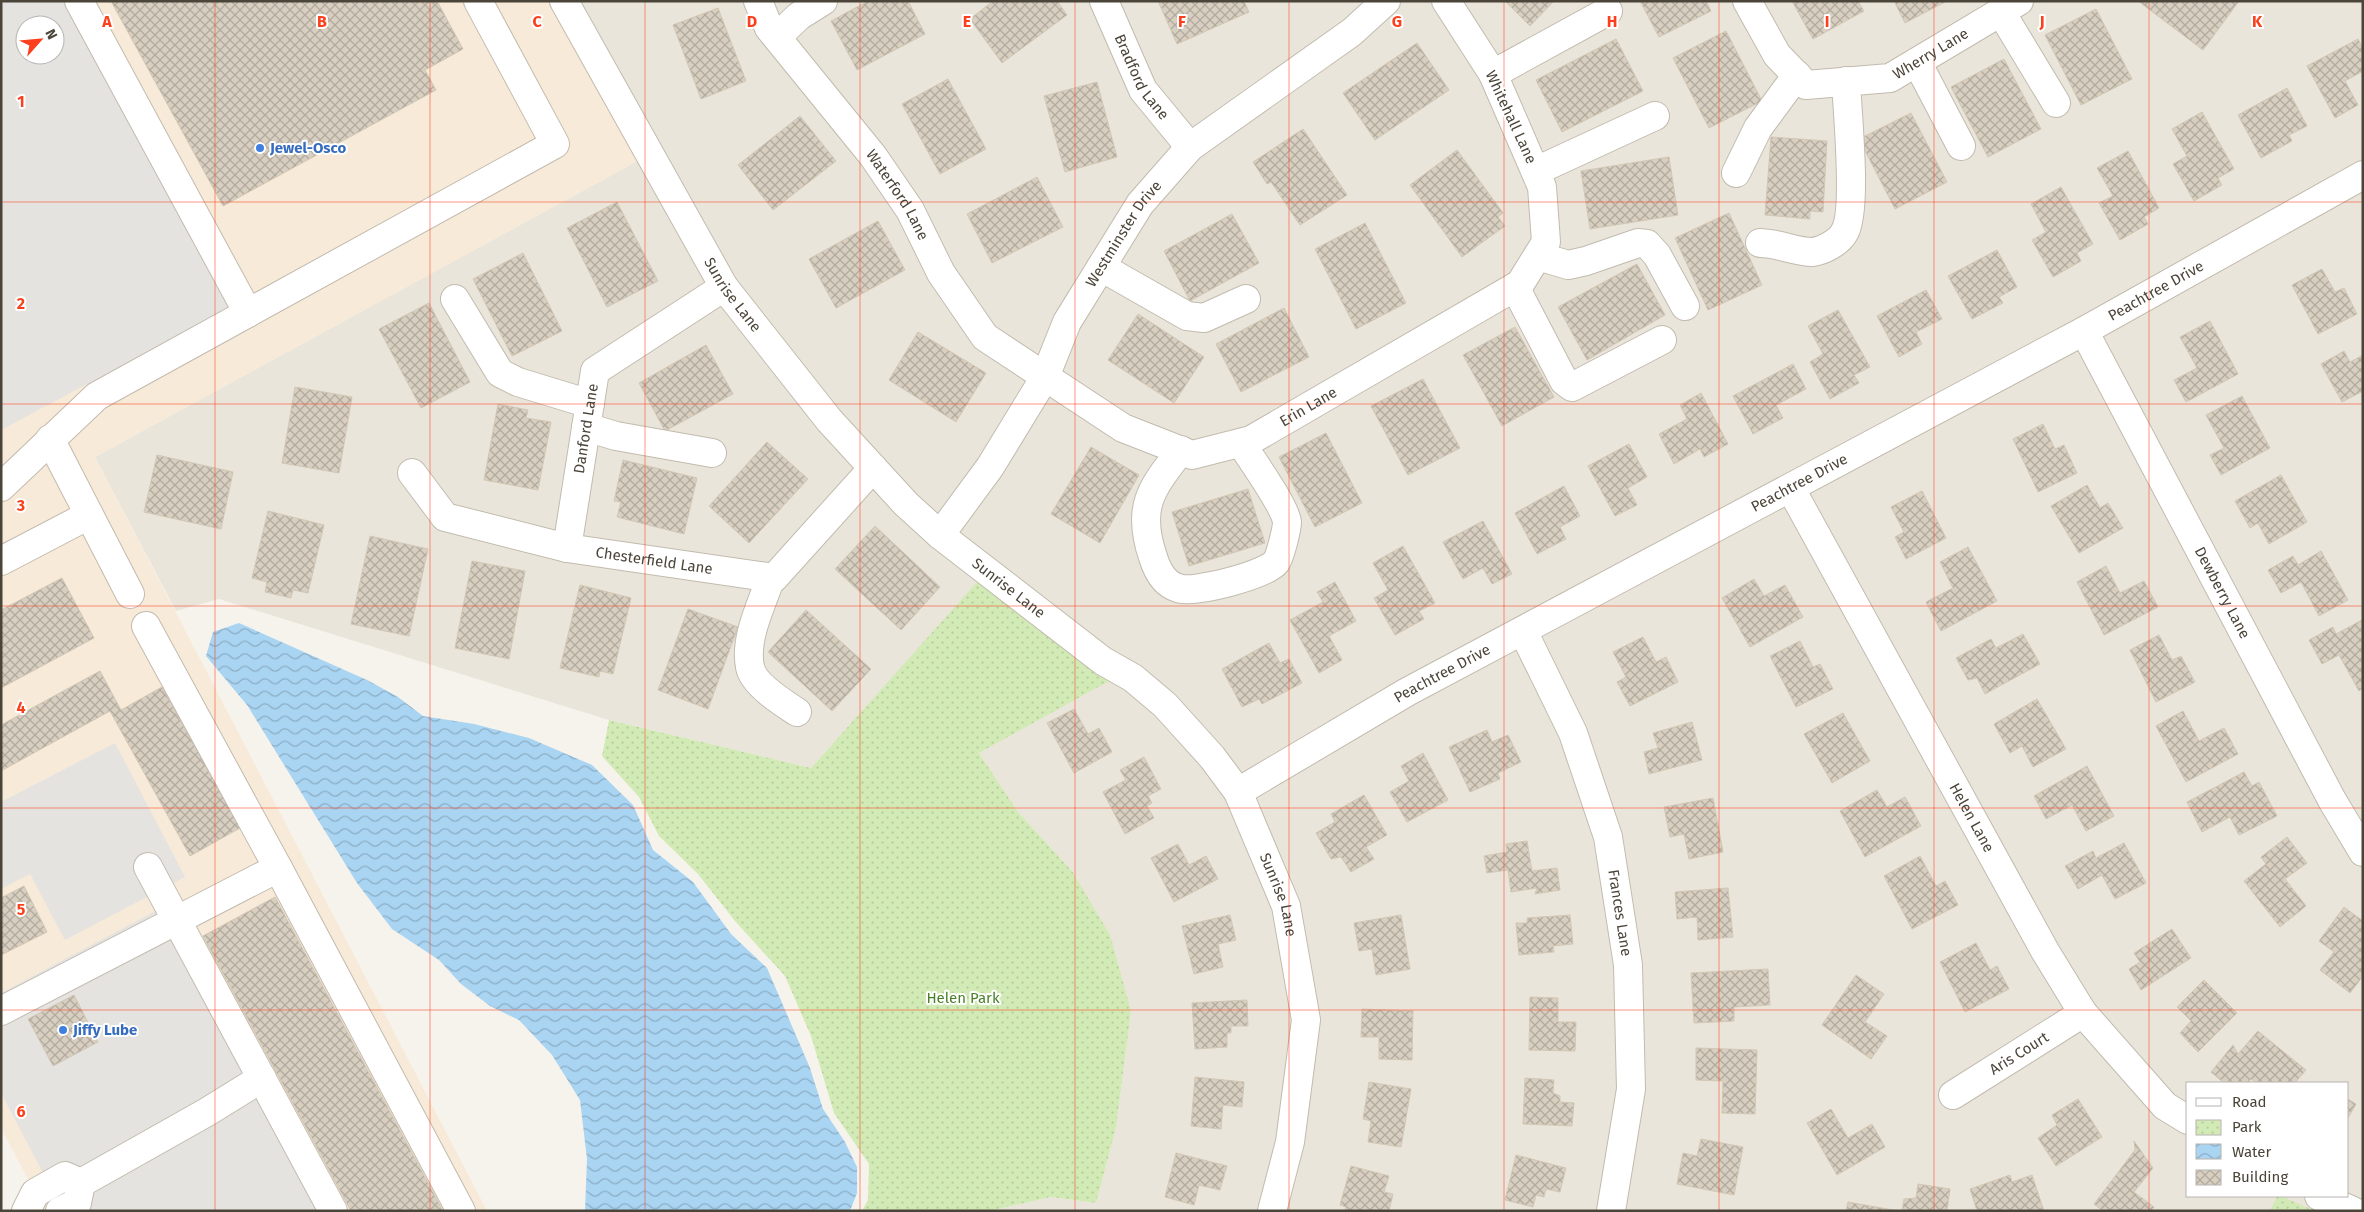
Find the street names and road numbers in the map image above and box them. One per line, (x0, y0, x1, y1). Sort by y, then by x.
street label: Wherry Lane (1890, 24, 1972, 83)
street label: Bradford Lane (1111, 31, 1173, 123)
street label: Whitehall Lane (1482, 68, 1540, 166)
street label: Waterford Lane (862, 146, 932, 243)
street label: Westminster Drive (1082, 177, 1165, 290)
street label: Sunrise Lane (700, 254, 765, 336)
street label: Peachtree Drive (2105, 257, 2207, 325)
street label: Danford Lane (570, 382, 602, 475)
street label: Erin Lane (1277, 383, 1340, 430)
street label: Peachtree Drive (1748, 450, 1851, 516)
street label: Chesterfield Lane (595, 543, 714, 578)
street label: Dewberry Lane (2191, 544, 2254, 642)
street label: Sunrise Lane (969, 554, 1049, 622)
street label: Peachtree Drive (1391, 640, 1493, 707)
street label: Helen Lane (1945, 780, 1998, 855)
street label: Sunrise Lane (1256, 850, 1300, 938)
street label: Frances Lane (1604, 868, 1635, 957)
street label: Aris Court (1986, 1028, 2052, 1079)

